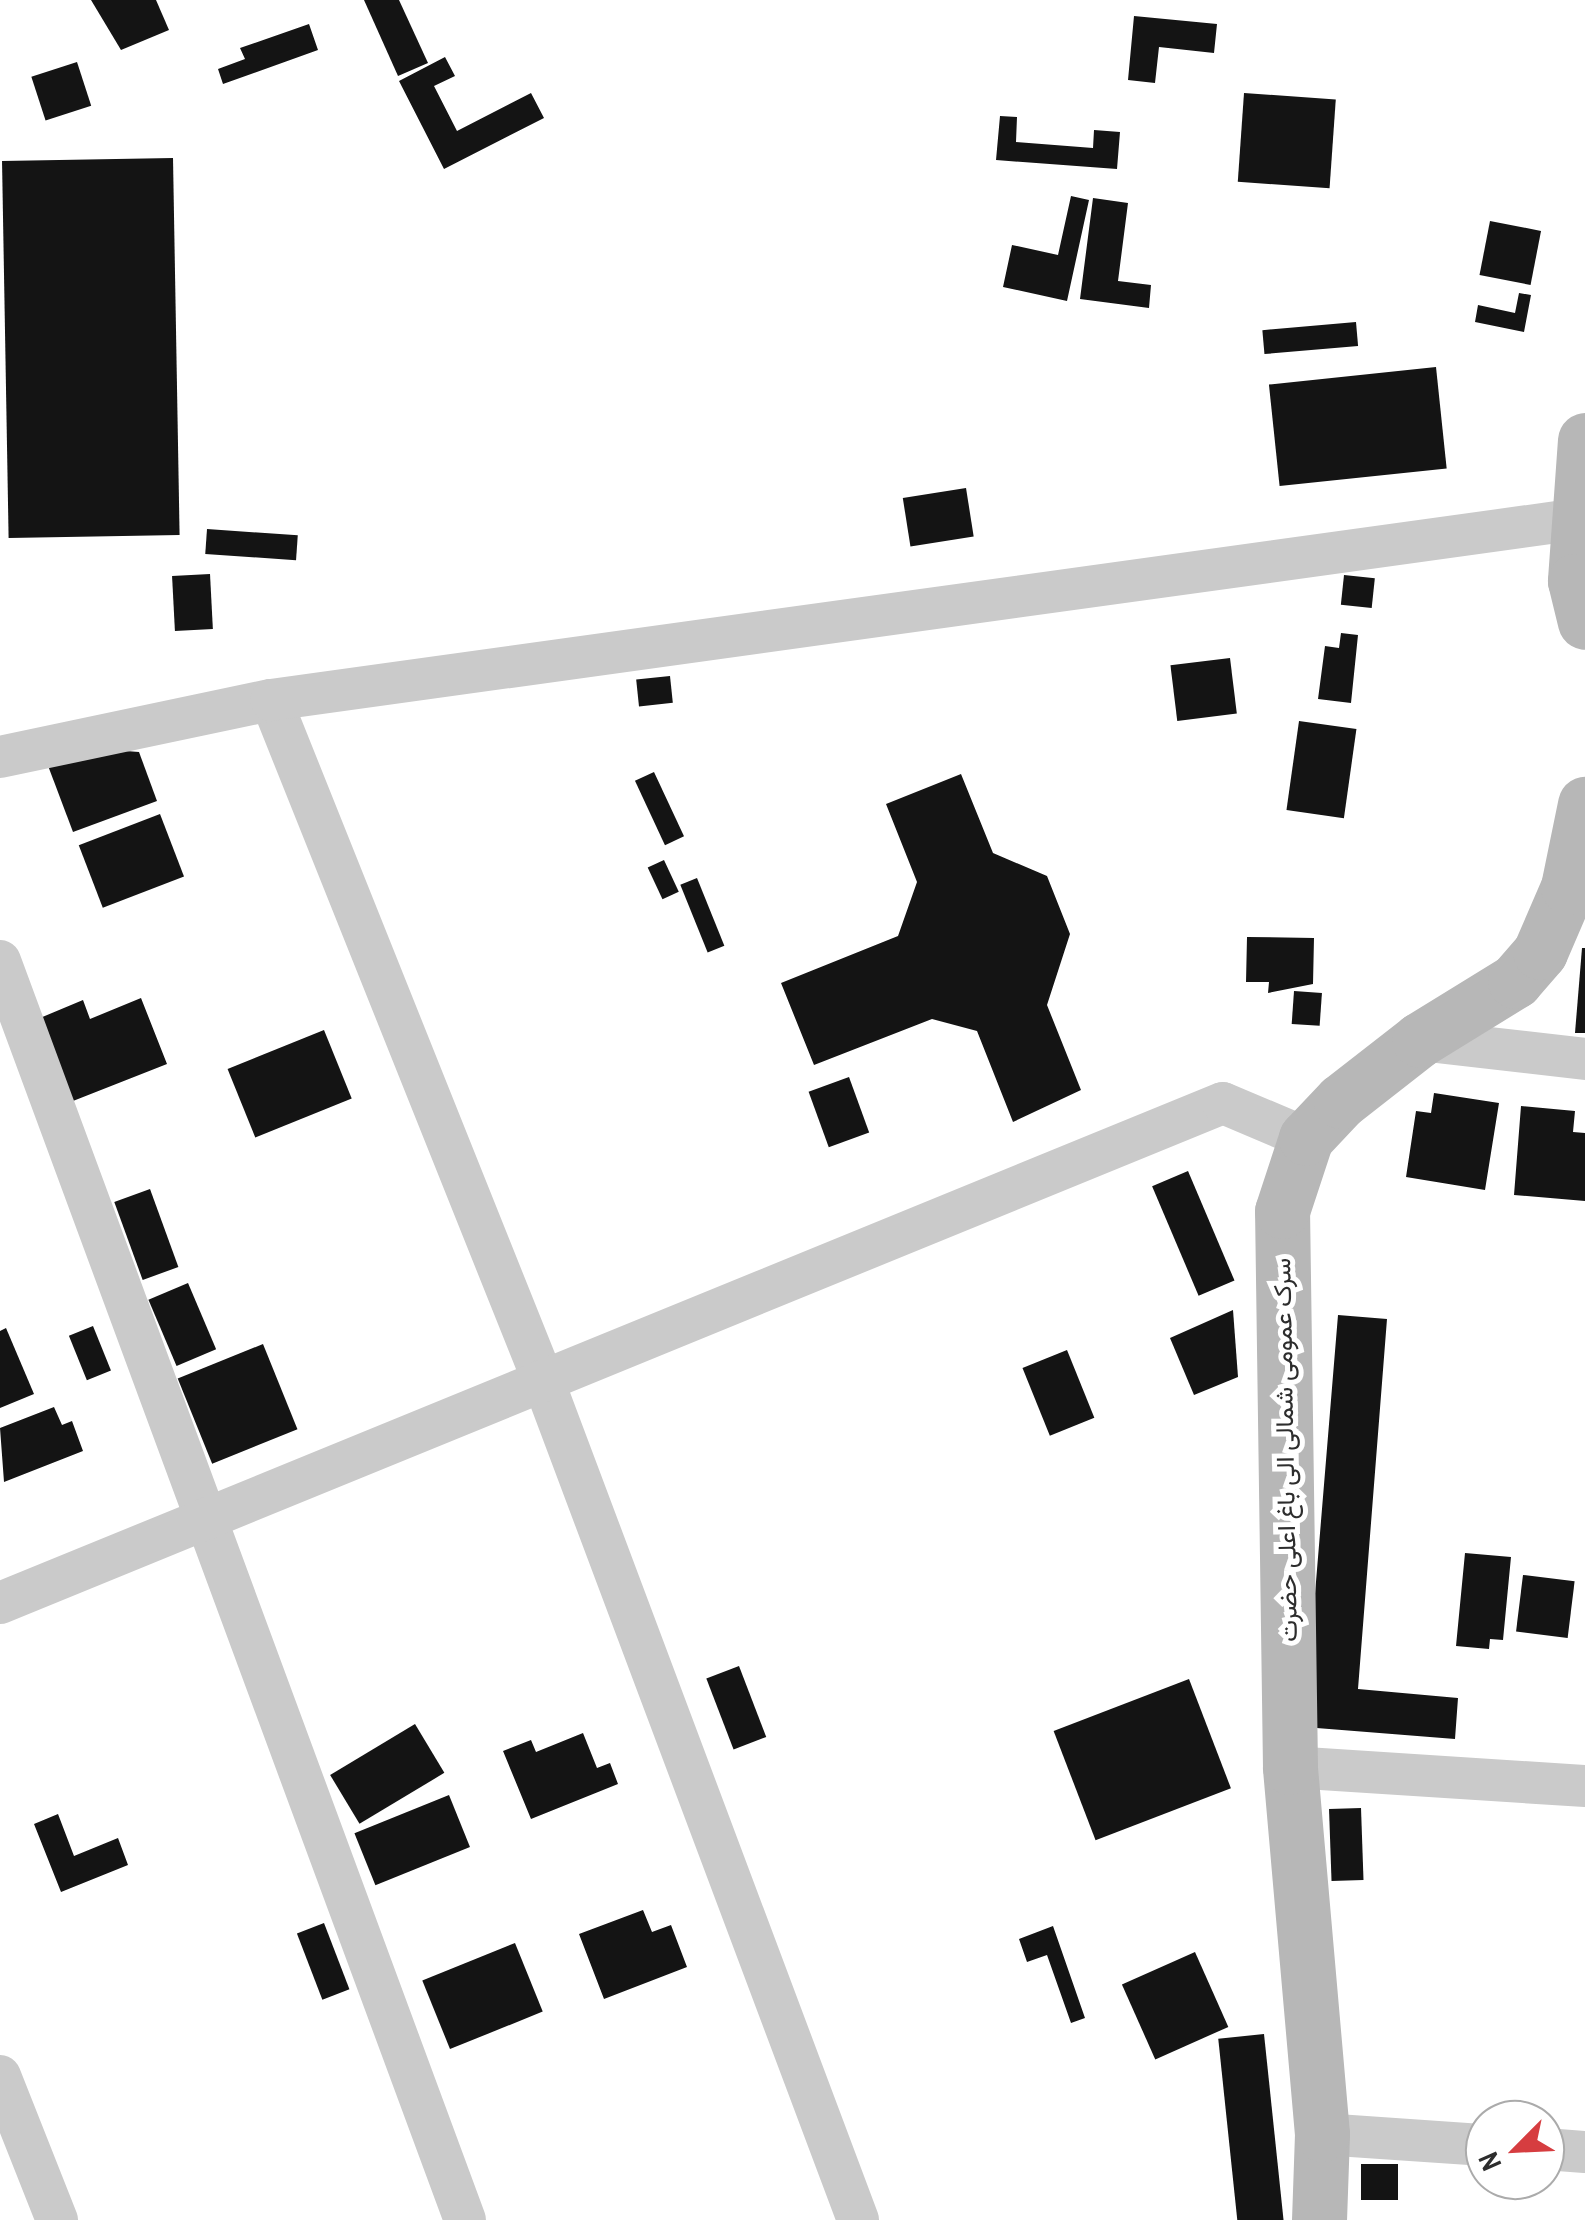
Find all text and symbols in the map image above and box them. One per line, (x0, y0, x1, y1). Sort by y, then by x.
street label: سرک عمومی شمالی الی باغ اعلی حضرت (1267, 1258, 1303, 1642)
north arrow (1465, 2100, 1565, 2200)
text: N (1469, 2146, 1510, 2177)

